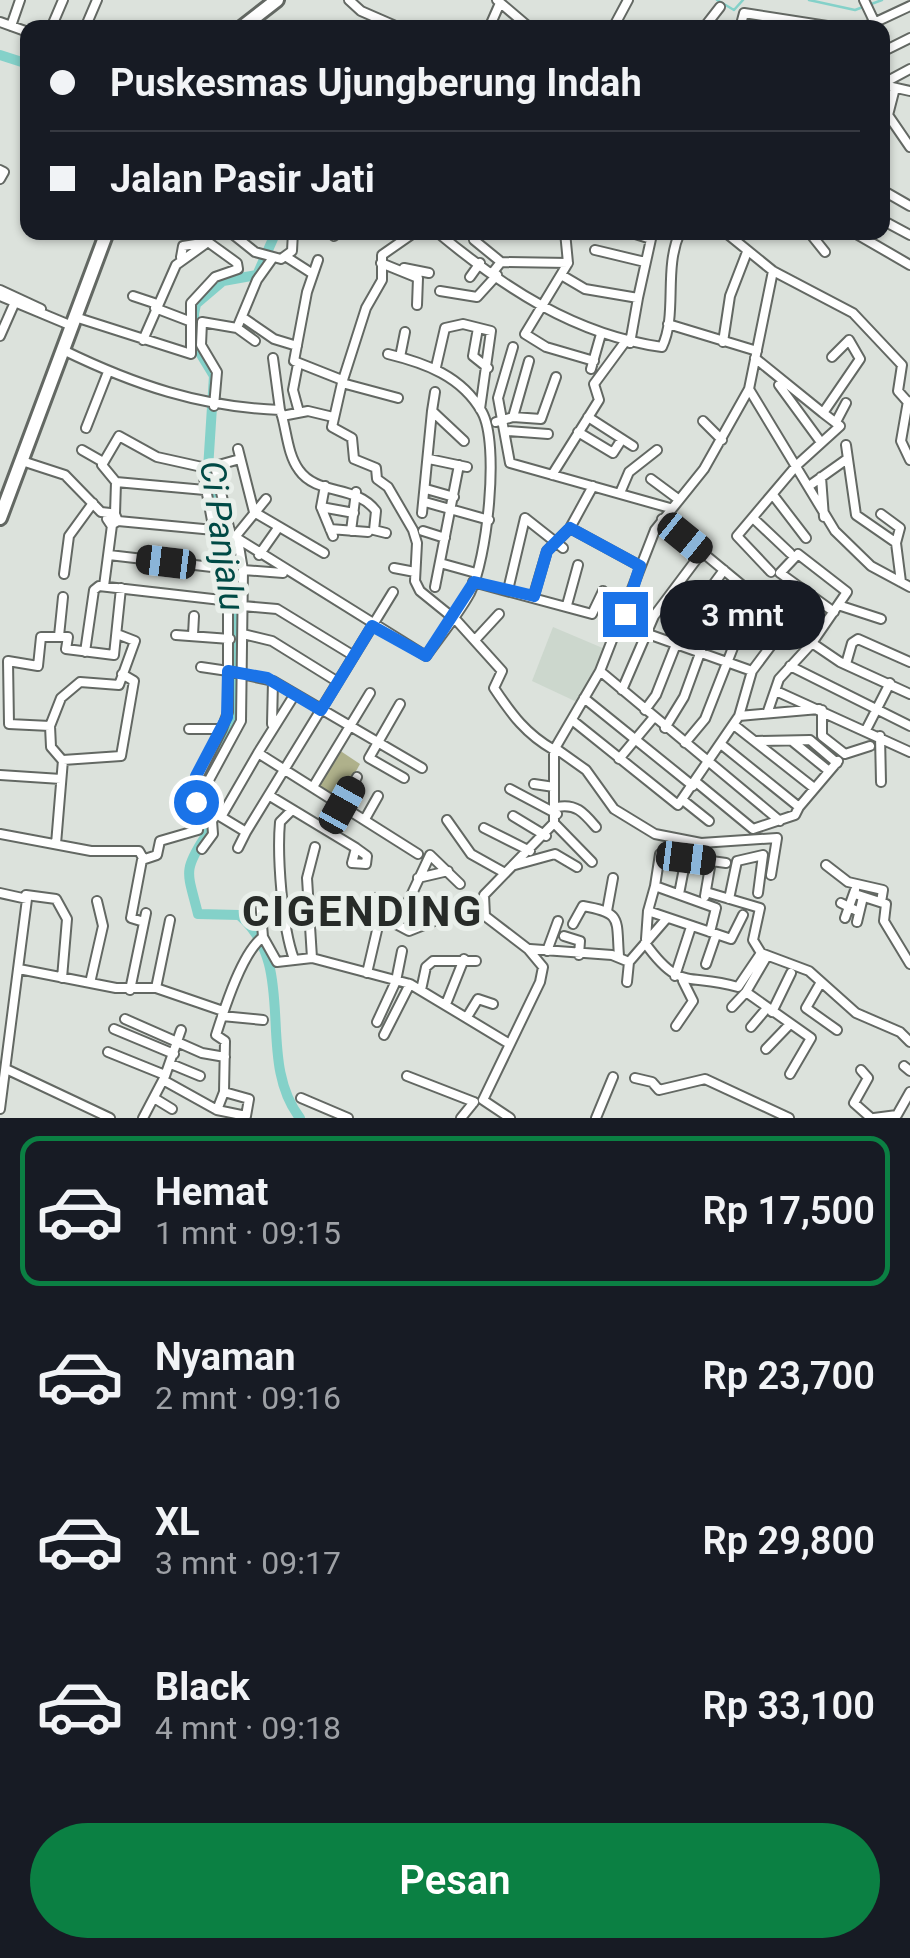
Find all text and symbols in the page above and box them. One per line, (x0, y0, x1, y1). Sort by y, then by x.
text: Puskesmas Ujungberung Indah (110, 61, 642, 105)
text: Jalan Pasir Jati (110, 157, 375, 201)
water label: Ci Panjalu (191, 458, 253, 614)
car (652, 507, 718, 569)
car (134, 543, 198, 581)
callout: 3 mnt (660, 579, 825, 649)
route end (603, 592, 648, 637)
text: 3 mnt (701, 596, 784, 634)
car (314, 771, 370, 839)
route start (174, 780, 219, 825)
car (654, 839, 718, 877)
district label: CIGENDING (242, 887, 484, 936)
icon: car (35, 1166, 125, 1256)
text: Hemat (155, 1170, 268, 1214)
text: Rp 17,500 (703, 1189, 875, 1233)
text: 1 mnt · 09:15 (155, 1214, 341, 1252)
icon: car (35, 1331, 125, 1421)
text: Nyaman (155, 1335, 296, 1379)
text: Rp 23,700 (703, 1354, 875, 1398)
text: 2 mnt · 09:16 (155, 1379, 341, 1417)
icon: car (35, 1496, 125, 1586)
text: XL (155, 1500, 200, 1544)
text: Rp 29,800 (703, 1519, 875, 1563)
text: 3 mnt · 09:17 (155, 1544, 341, 1582)
icon: car (35, 1661, 125, 1751)
text: Black (155, 1665, 250, 1709)
text: Rp 33,100 (703, 1684, 875, 1728)
text: 4 mnt · 09:18 (155, 1709, 341, 1747)
button: Pesan (30, 1823, 880, 1938)

